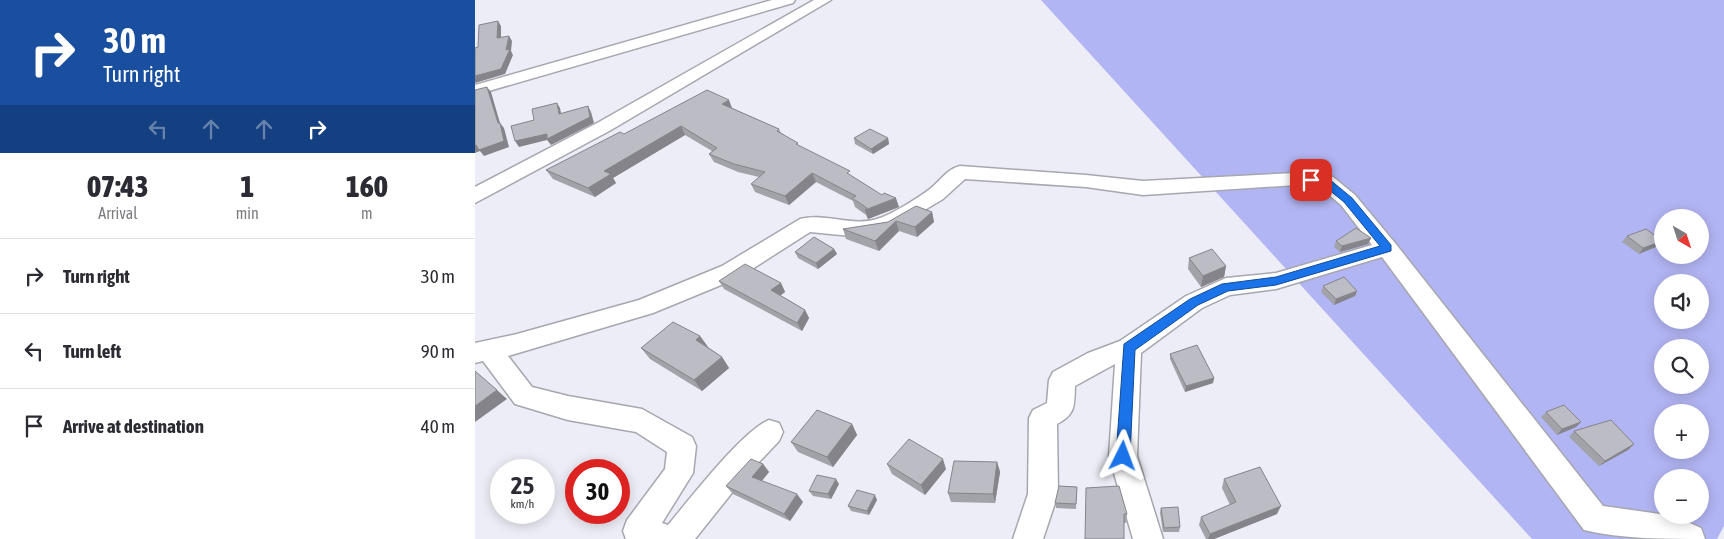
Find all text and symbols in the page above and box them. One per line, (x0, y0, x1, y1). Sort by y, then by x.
icon: right (20, 20, 85, 85)
text: 30 m (103, 20, 166, 60)
text: Turn right (103, 61, 180, 87)
icon: left (144, 115, 172, 143)
icon: ahead (197, 115, 225, 143)
icon: ahead (250, 115, 278, 143)
icon: right (303, 115, 331, 143)
pin (1290, 159, 1332, 201)
icon: arrive (1297, 166, 1325, 194)
text: 07:43 (87, 169, 149, 203)
text: 1 (240, 169, 254, 203)
text: 160 (346, 169, 388, 203)
text: Arrival (98, 204, 137, 222)
text: min (236, 204, 259, 222)
text: m (361, 204, 373, 222)
north arrow (1654, 209, 1709, 264)
map controls (1654, 209, 1709, 524)
icon: right (20, 262, 48, 290)
text: Turn right (63, 265, 130, 287)
text: 30 m (421, 265, 455, 287)
button: sound (1654, 274, 1709, 329)
icon: left (20, 337, 48, 365)
button: search (1654, 339, 1709, 394)
text: Turn left (63, 340, 121, 362)
text: 90 m (421, 340, 455, 362)
button: + (1654, 404, 1709, 459)
icon: arrive (20, 412, 48, 440)
text: Arrive at destination (63, 415, 204, 437)
text: 40 m (421, 415, 455, 437)
position arrow (1096, 429, 1148, 481)
speed limit sign: 30 (565, 459, 630, 524)
button: − (1654, 469, 1709, 524)
text: 25 (511, 471, 534, 499)
text: km/h (511, 497, 534, 511)

